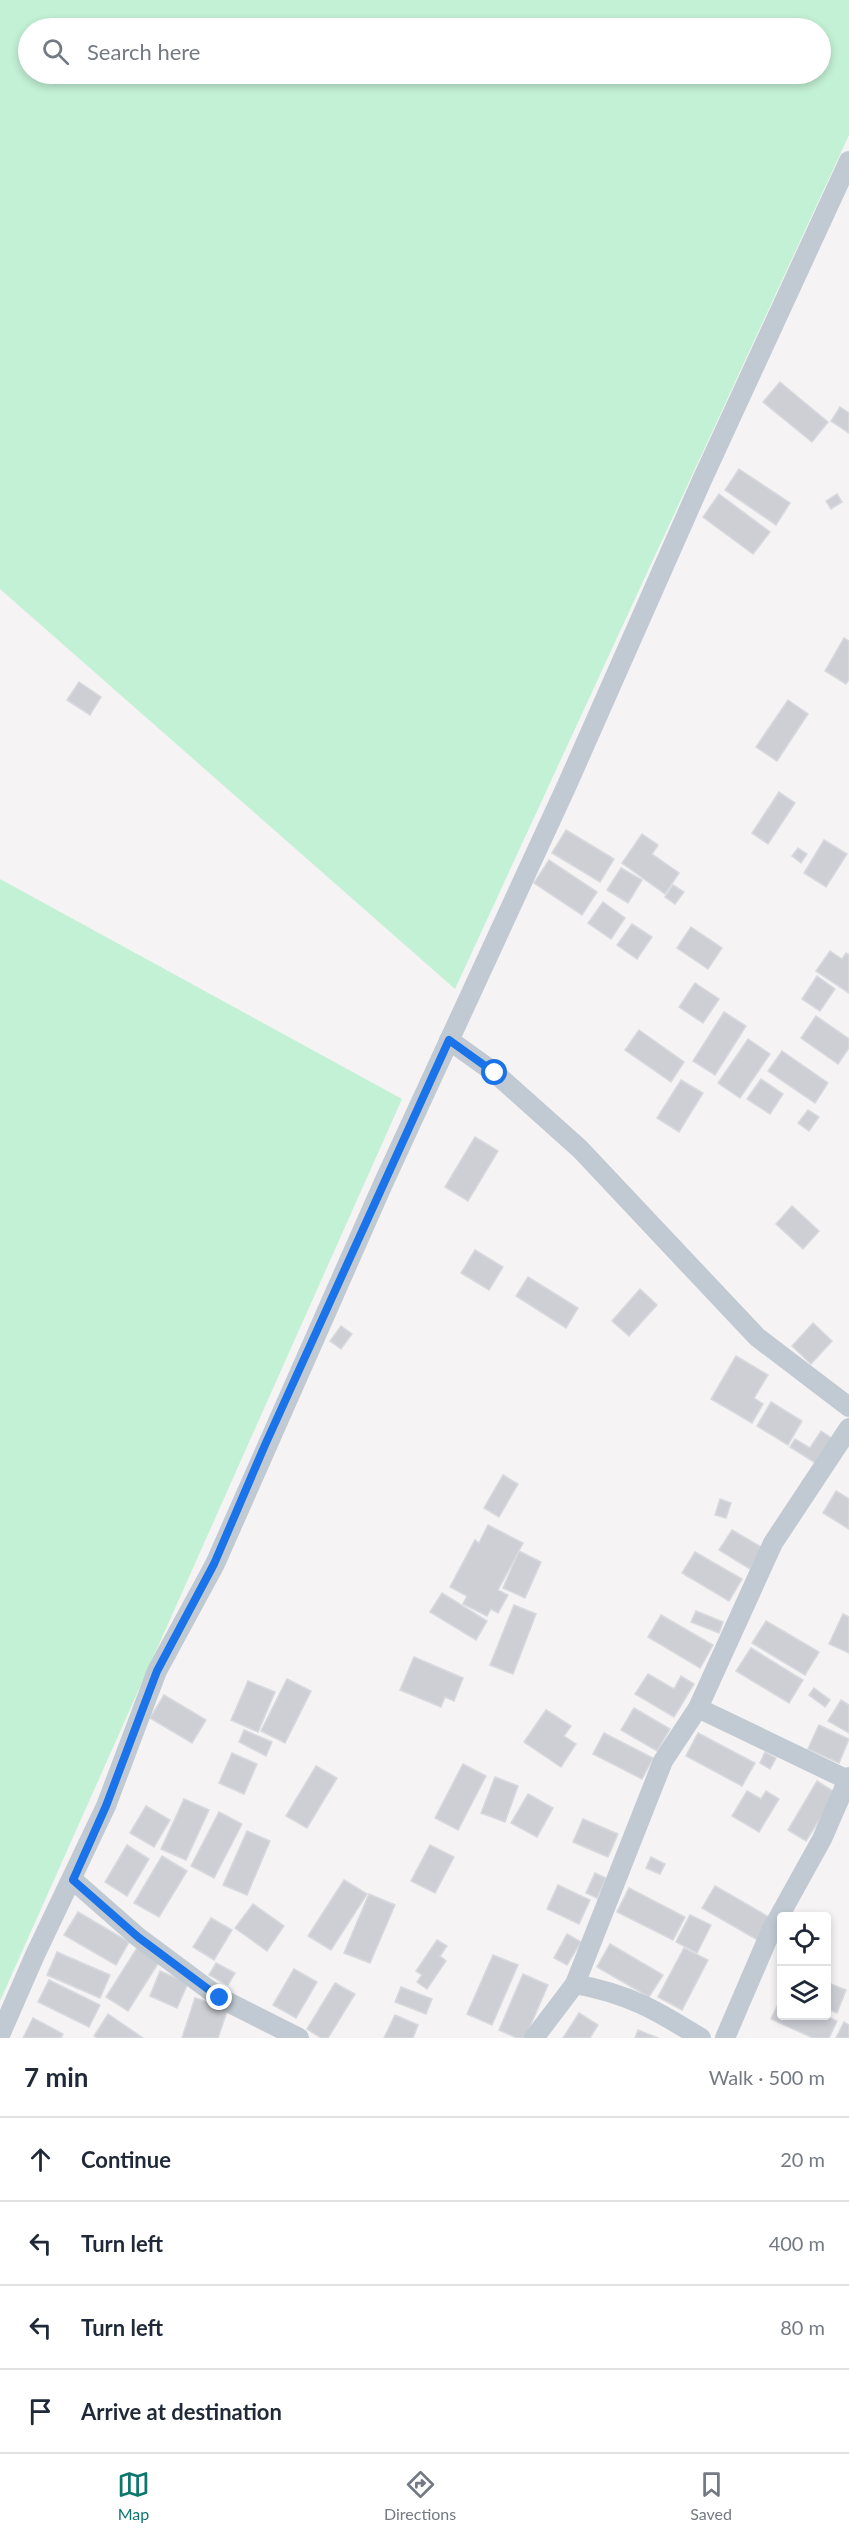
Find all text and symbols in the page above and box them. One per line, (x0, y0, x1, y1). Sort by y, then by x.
search box (18, 18, 831, 84)
icon: search (39, 35, 72, 68)
text: Search here (87, 38, 200, 65)
route start (481, 1059, 507, 1085)
map controls (777, 1912, 831, 2020)
button: locate (777, 1912, 831, 1966)
button: layers (777, 1966, 831, 2020)
route end (206, 1984, 232, 2010)
text: 7 min (24, 2061, 88, 2093)
text: Walk · 500 m (709, 2065, 825, 2089)
icon: ahead (24, 2143, 57, 2176)
text: Continue (81, 2146, 171, 2173)
text: 20 m (780, 2147, 825, 2171)
icon: left (24, 2227, 57, 2260)
text: Turn left (81, 2230, 163, 2257)
text: 400 m (769, 2231, 825, 2255)
icon: left (24, 2311, 57, 2344)
text: Turn left (81, 2314, 163, 2341)
text: 80 m (780, 2315, 825, 2339)
icon: arrive (24, 2395, 57, 2428)
text: Arrive at destination (81, 2398, 282, 2425)
tab: Map (117, 2468, 150, 2523)
tab: Directions (384, 2468, 456, 2523)
tab: Saved (690, 2468, 732, 2523)

